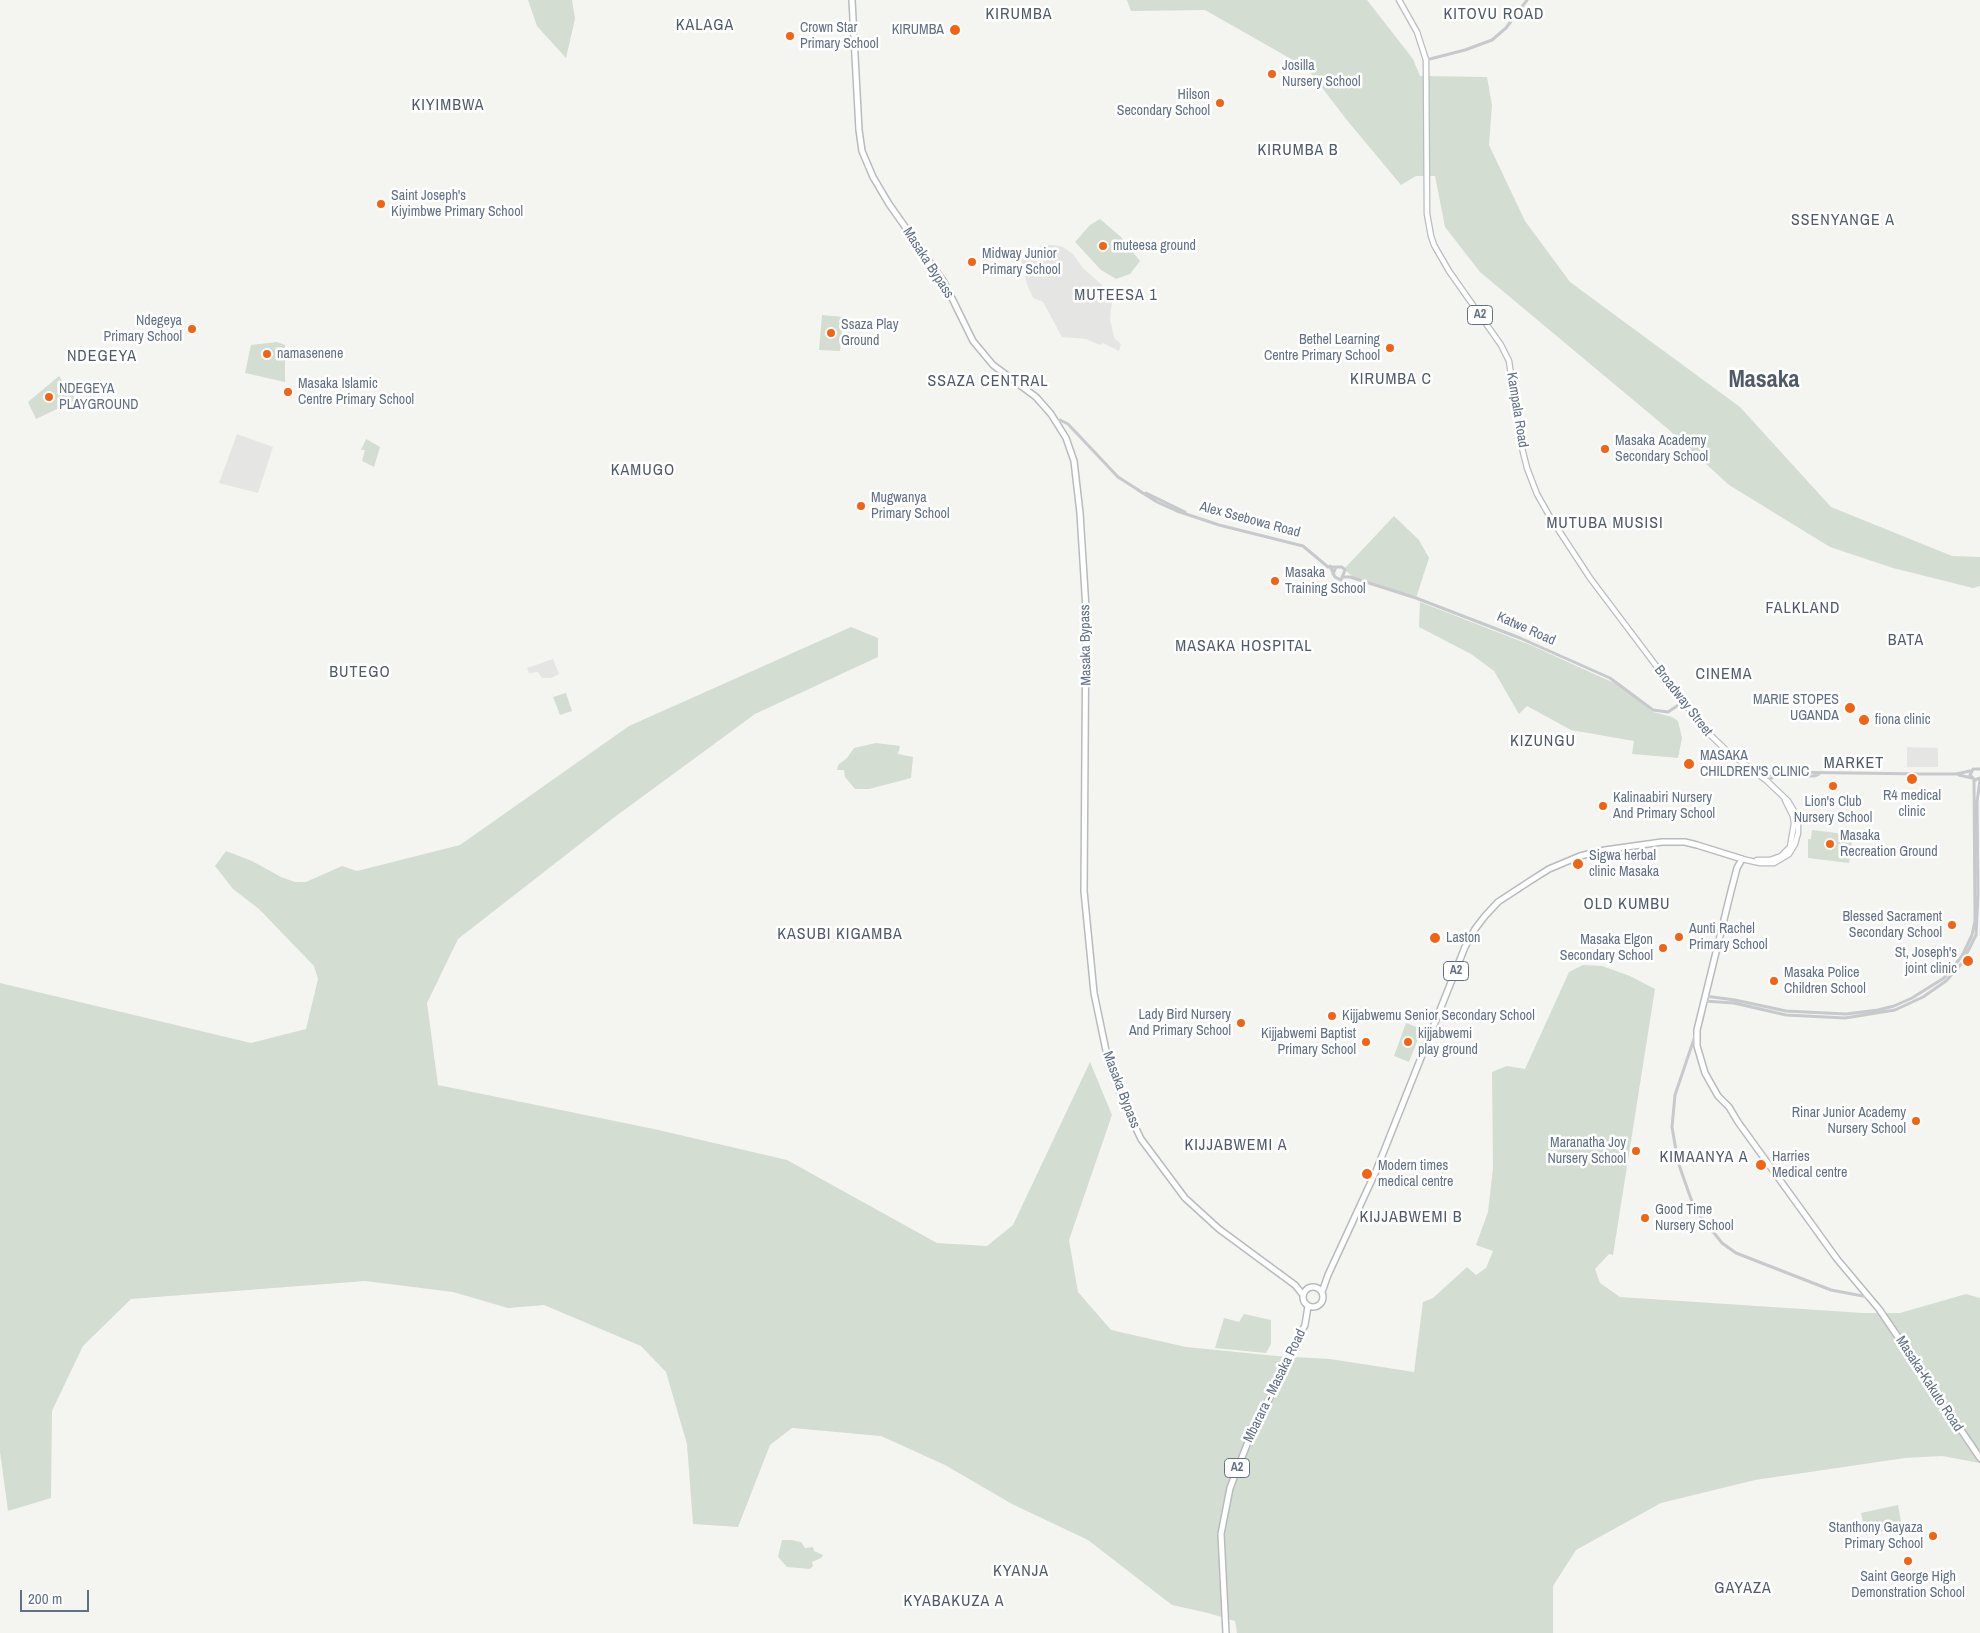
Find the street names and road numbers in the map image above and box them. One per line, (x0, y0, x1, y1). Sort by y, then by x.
street label: Masaka Bypass (899, 224, 957, 302)
road number: A2 (1468, 306, 1492, 324)
street label: Kampala Road (1503, 371, 1531, 449)
street label: Alex Ssebowa Road (1198, 499, 1302, 541)
street label: Masaka Bypass (1077, 604, 1095, 686)
street label: Katwe Road (1494, 609, 1558, 649)
street label: Broadway Street (1650, 662, 1716, 740)
road number: A2 (1444, 961, 1468, 980)
street label: Masaka Bypass (1099, 1049, 1143, 1131)
street label: Mbarara - Masaka Road (1240, 1327, 1310, 1445)
street label: Masaka-Kakuto Road (1892, 1333, 1966, 1435)
road number: A2 (1224, 1459, 1250, 1478)

